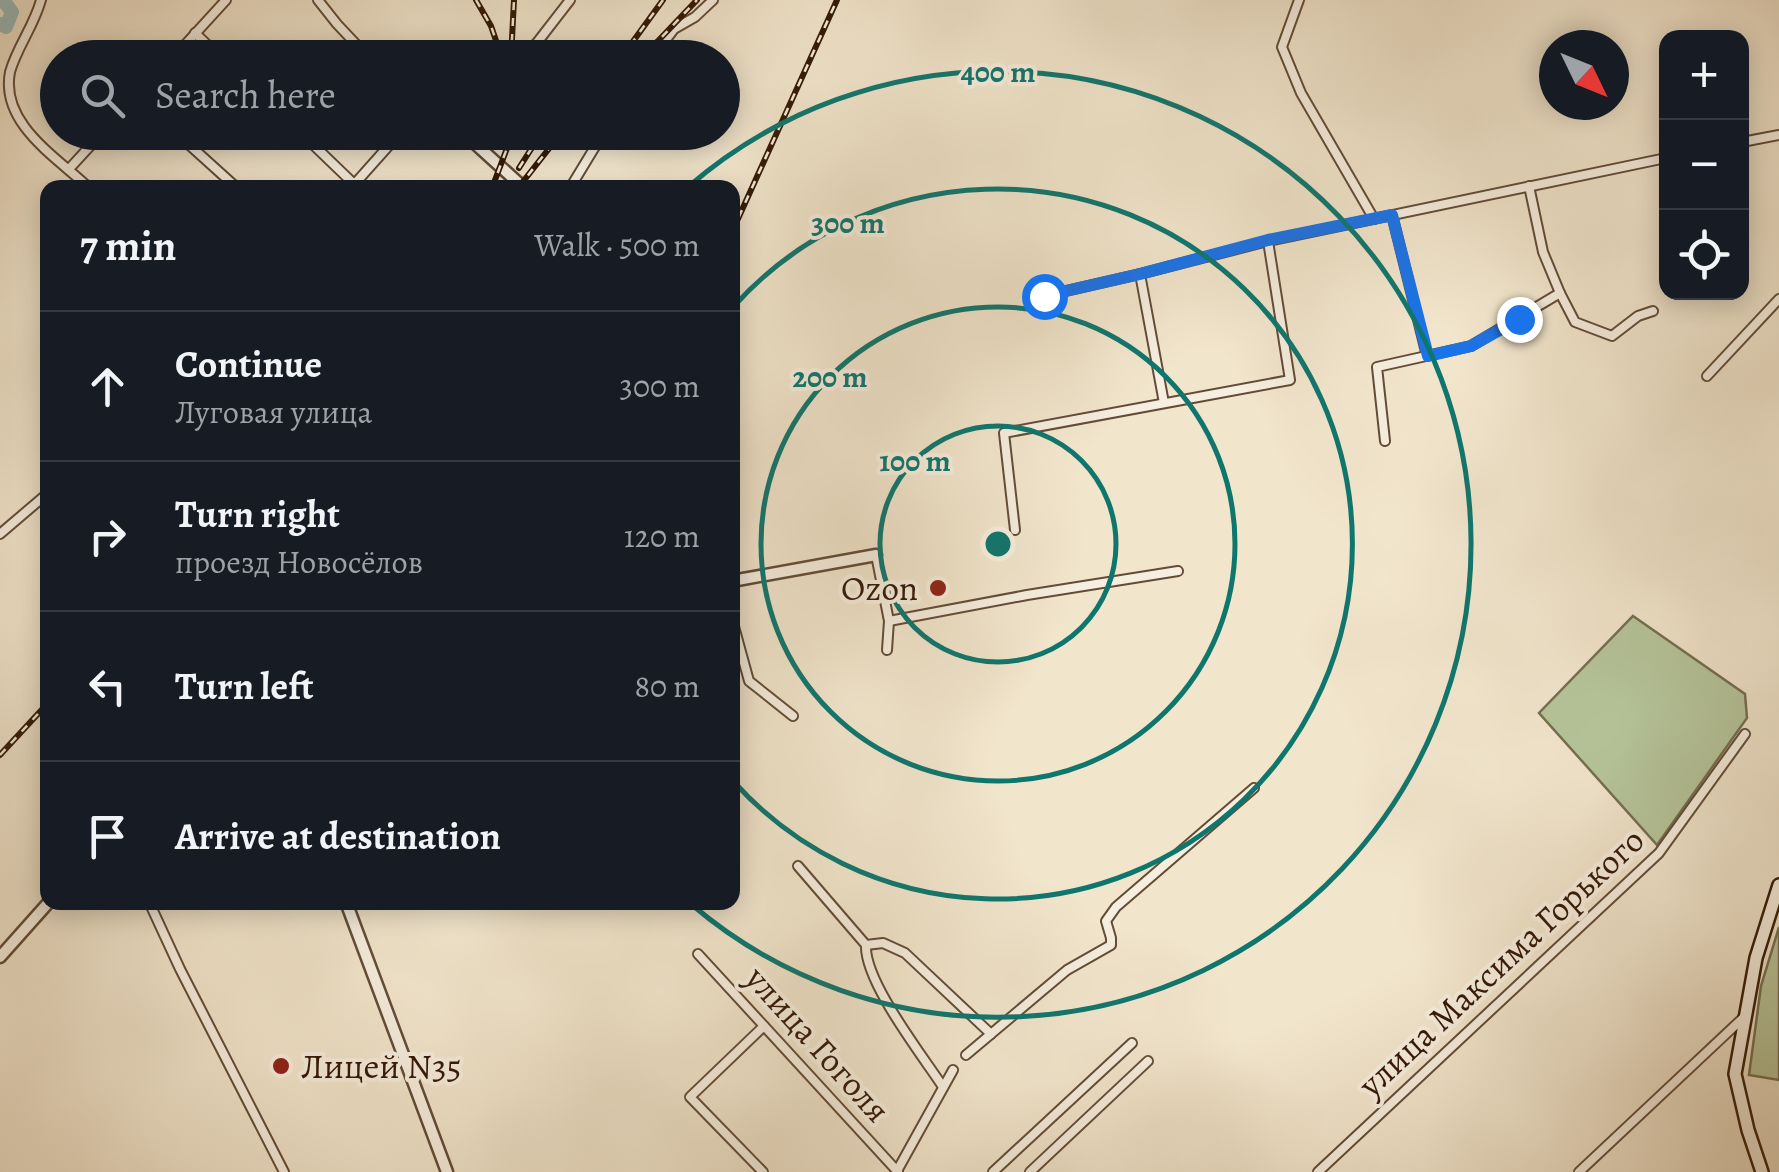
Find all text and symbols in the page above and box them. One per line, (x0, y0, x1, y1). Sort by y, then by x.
north arrow (1539, 30, 1629, 120)
map controls (1659, 30, 1749, 300)
button: + (1659, 30, 1749, 120)
search box (40, 40, 740, 150)
text: 400 m (961, 52, 1035, 92)
icon: search (75, 68, 130, 123)
text: Search here (155, 69, 336, 121)
button: − (1659, 120, 1749, 210)
text: 300 m (811, 203, 885, 243)
button: locate (1659, 210, 1749, 300)
text: 7 min (80, 217, 176, 274)
text: Walk · 500 m (534, 223, 700, 267)
route start (1022, 274, 1068, 320)
route end (1497, 297, 1543, 343)
text: Continue (175, 338, 322, 390)
text: 200 m (792, 357, 868, 397)
icon: ahead (80, 359, 135, 414)
text: 300 m (620, 364, 700, 408)
text: Луговая улица (175, 390, 372, 434)
text: 100 m (879, 441, 951, 481)
text: Turn right (175, 488, 340, 540)
icon: right (80, 509, 135, 564)
text: 120 m (624, 514, 700, 558)
centre of rings (980, 526, 1016, 562)
text: проезд Новосёлов (175, 540, 423, 584)
place label: Ozon (841, 564, 918, 612)
marker: Ozon (927, 577, 949, 599)
icon: left (80, 659, 135, 714)
text: Turn left (175, 660, 314, 712)
text: 80 m (634, 664, 700, 708)
icon: arrive (80, 809, 135, 864)
text: Arrive at destination (175, 810, 501, 862)
street label: улица Максима Горького (1347, 817, 1655, 1108)
street label: улица Гоголя (734, 955, 901, 1133)
place label: Лицей N35 (301, 1042, 462, 1090)
marker: Лицей N35 (270, 1055, 292, 1077)

